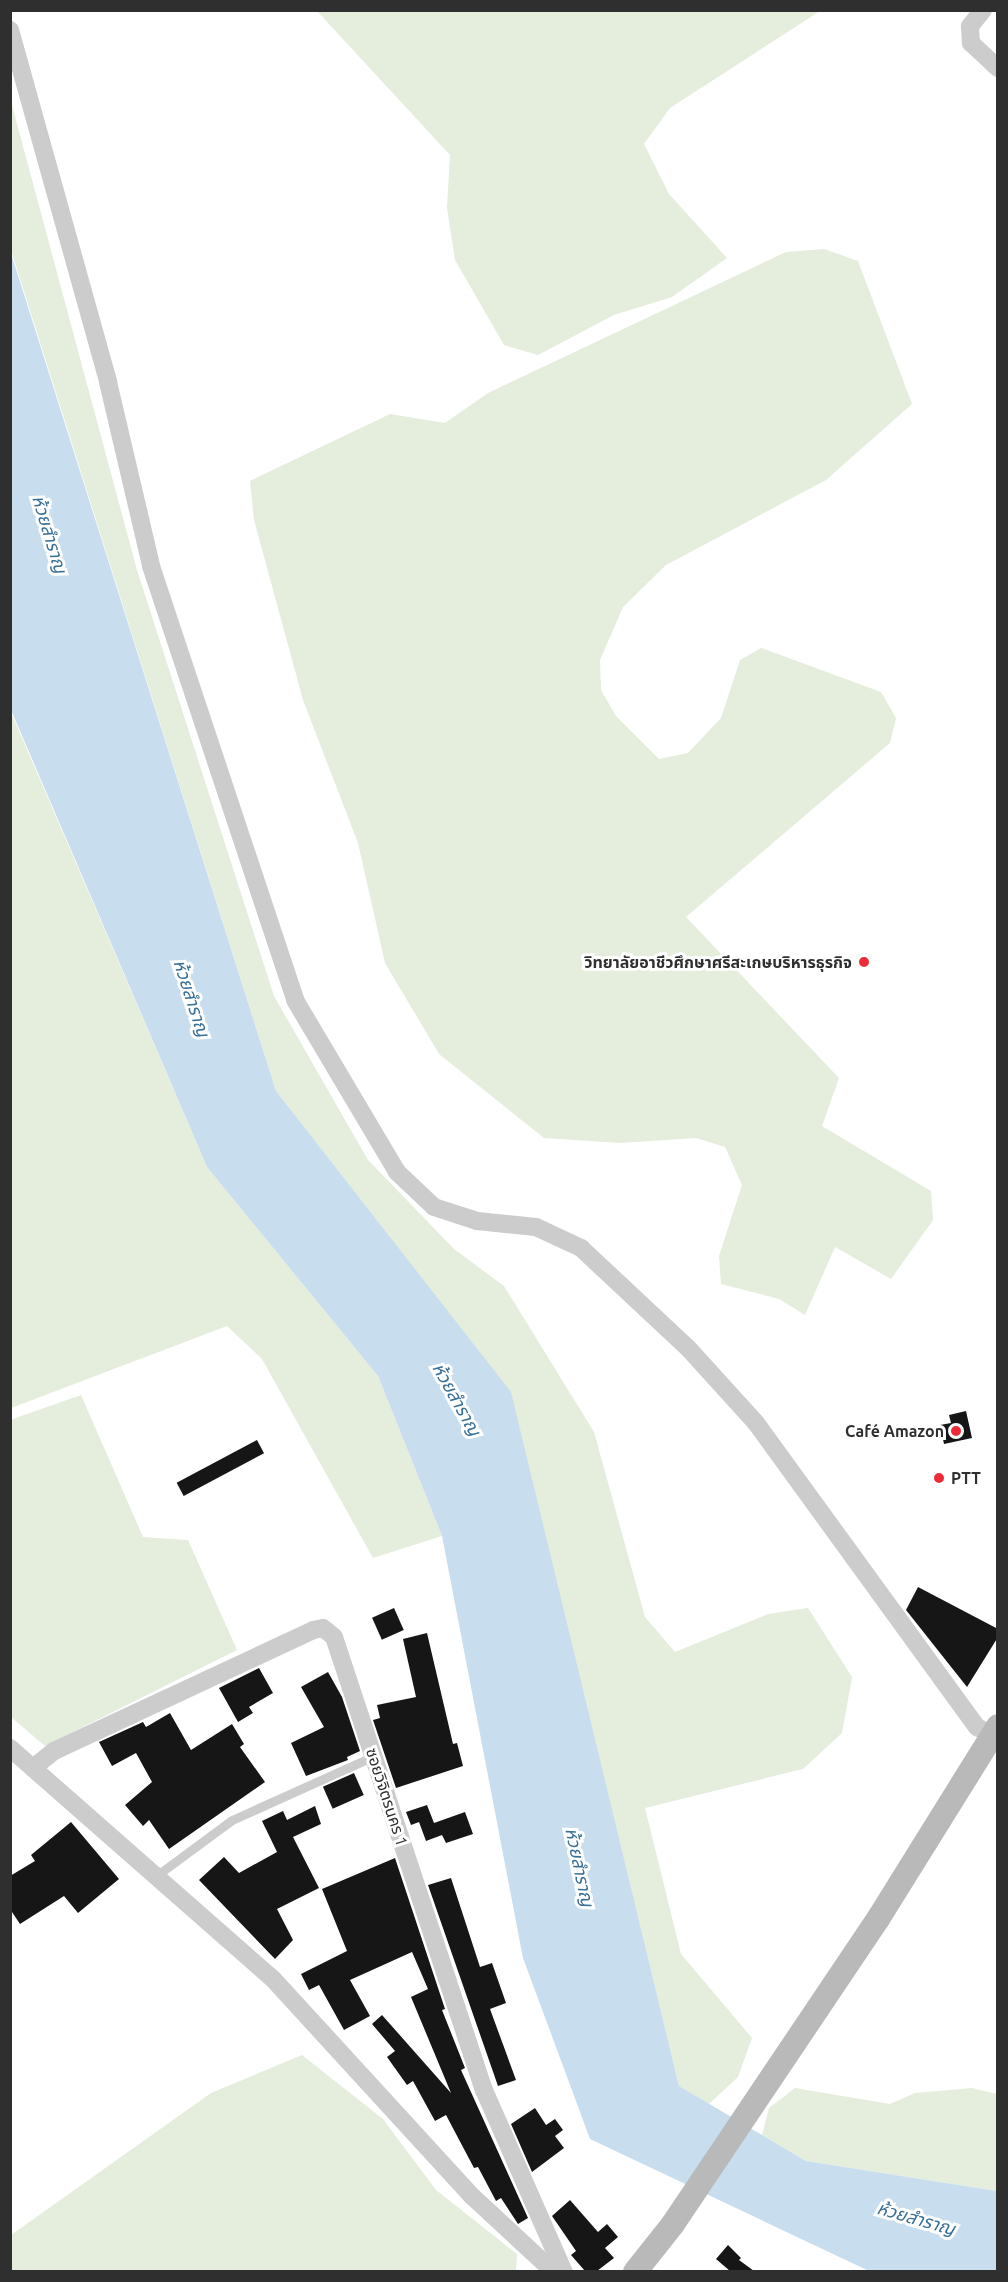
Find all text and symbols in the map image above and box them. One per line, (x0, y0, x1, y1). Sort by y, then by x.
water label: ห้วยสำราญ (28, 493, 72, 575)
place label: วิทยาลัยอาชีวศึกษาศรีสะเกษบริหารธุรกิจ (584, 952, 852, 972)
marker: วิทยาลัยอาชีวศึกษาศรีสะเกษบริหารธุรกิจ (857, 955, 871, 969)
water label: ห้วยสำราญ (169, 957, 215, 1039)
water label: ห้วยสำราญ (428, 1359, 486, 1439)
place label: Café Amazon (845, 1421, 944, 1441)
marker: Café Amazon (949, 1424, 963, 1438)
place label: PTT (951, 1468, 981, 1488)
marker: PTT (932, 1471, 946, 1485)
street label: ซอยวิจิตรนคร 1 (362, 1745, 412, 1849)
water label: ห้วยสำราญ (561, 1826, 599, 1908)
water label: ห้วยสำราญ (874, 2197, 958, 2239)

